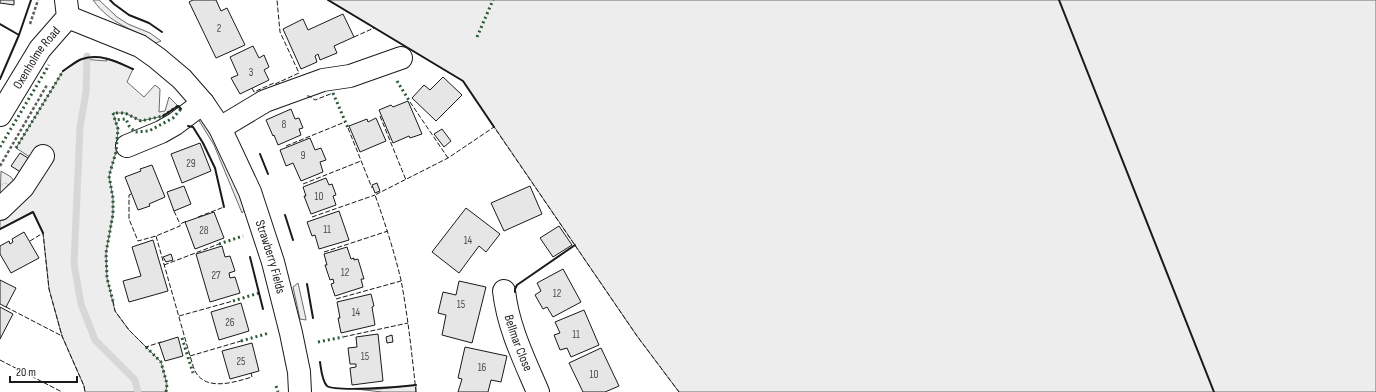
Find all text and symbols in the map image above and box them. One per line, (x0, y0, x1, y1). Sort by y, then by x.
house number: 2 (217, 22, 222, 35)
street label: Oxenholme Road (10, 23, 64, 92)
house number: 3 (249, 66, 254, 79)
house number: 8 (282, 118, 287, 131)
house number: 9 (301, 149, 306, 162)
house number: 29 (186, 157, 196, 170)
house number: 10 (315, 190, 323, 203)
street label: Strawberry Fields (252, 218, 289, 296)
house number: 11 (323, 223, 331, 236)
house number: 28 (199, 224, 209, 237)
house number: 14 (464, 234, 473, 247)
house number: 12 (341, 266, 350, 279)
house number: 27 (212, 269, 221, 282)
house number: 12 (553, 287, 562, 300)
house number: 15 (457, 298, 465, 311)
house number: 14 (352, 306, 361, 319)
street label: Bellmar Close (501, 313, 536, 374)
house number: 26 (225, 316, 235, 329)
house number: 11 (572, 328, 580, 341)
house number: 15 (361, 350, 369, 363)
house number: 25 (237, 355, 245, 368)
scale bar (10, 358, 77, 384)
house number: 16 (478, 361, 487, 374)
text: 20 m (16, 365, 36, 380)
house number: 10 (590, 368, 598, 381)

